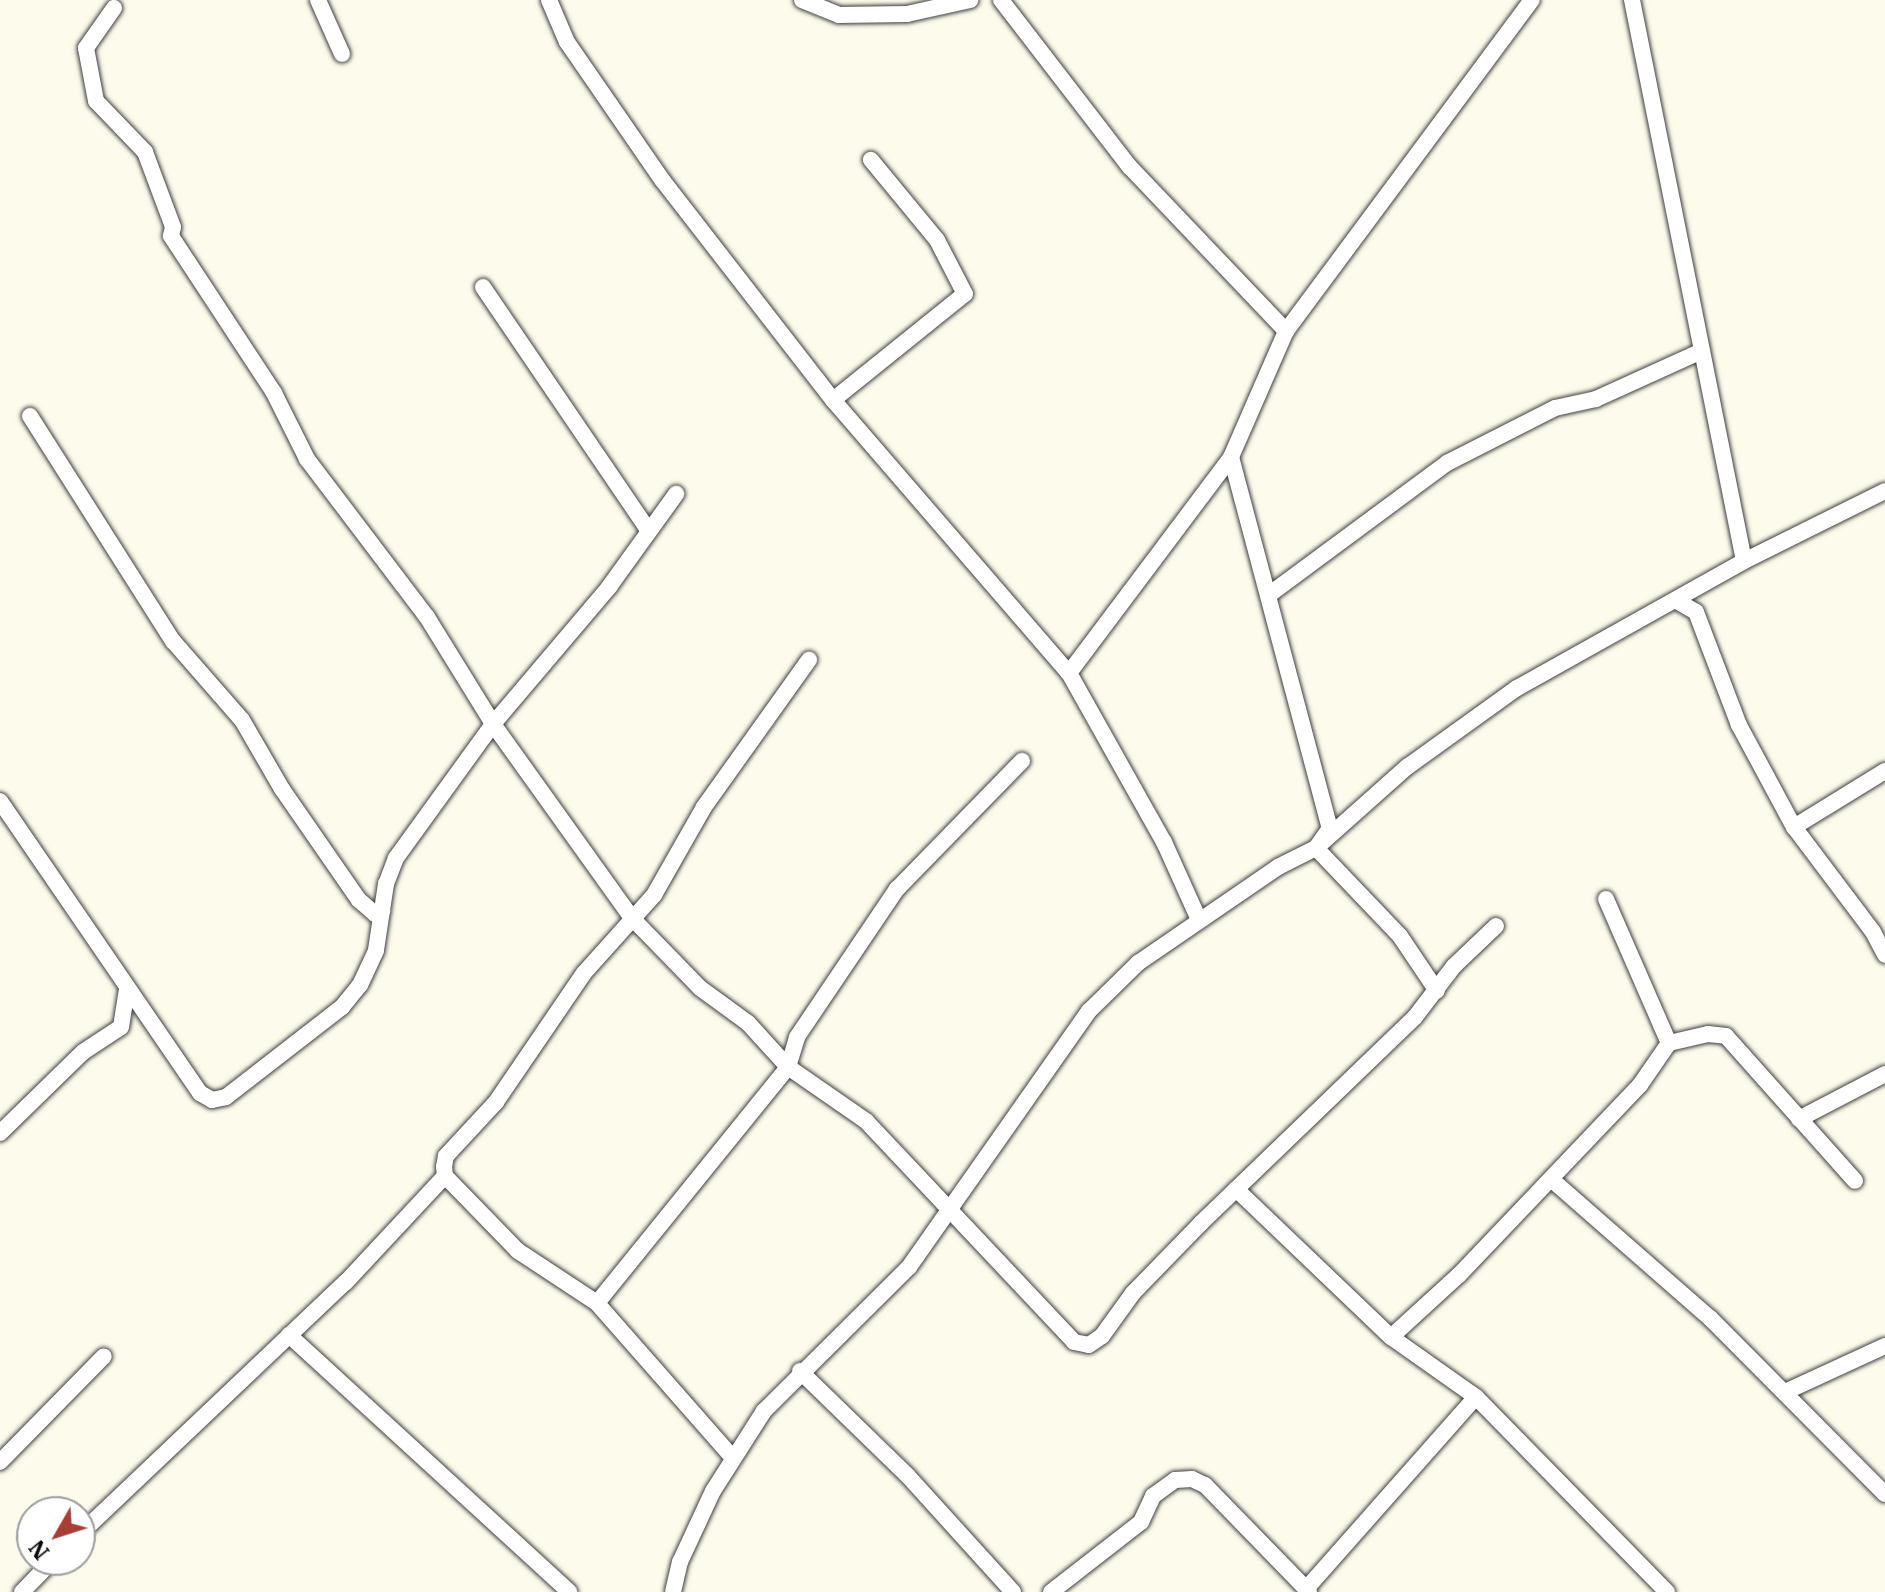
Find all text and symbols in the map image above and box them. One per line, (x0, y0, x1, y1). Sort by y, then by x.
north arrow (16, 1496, 96, 1576)
text: N (22, 1534, 55, 1566)

